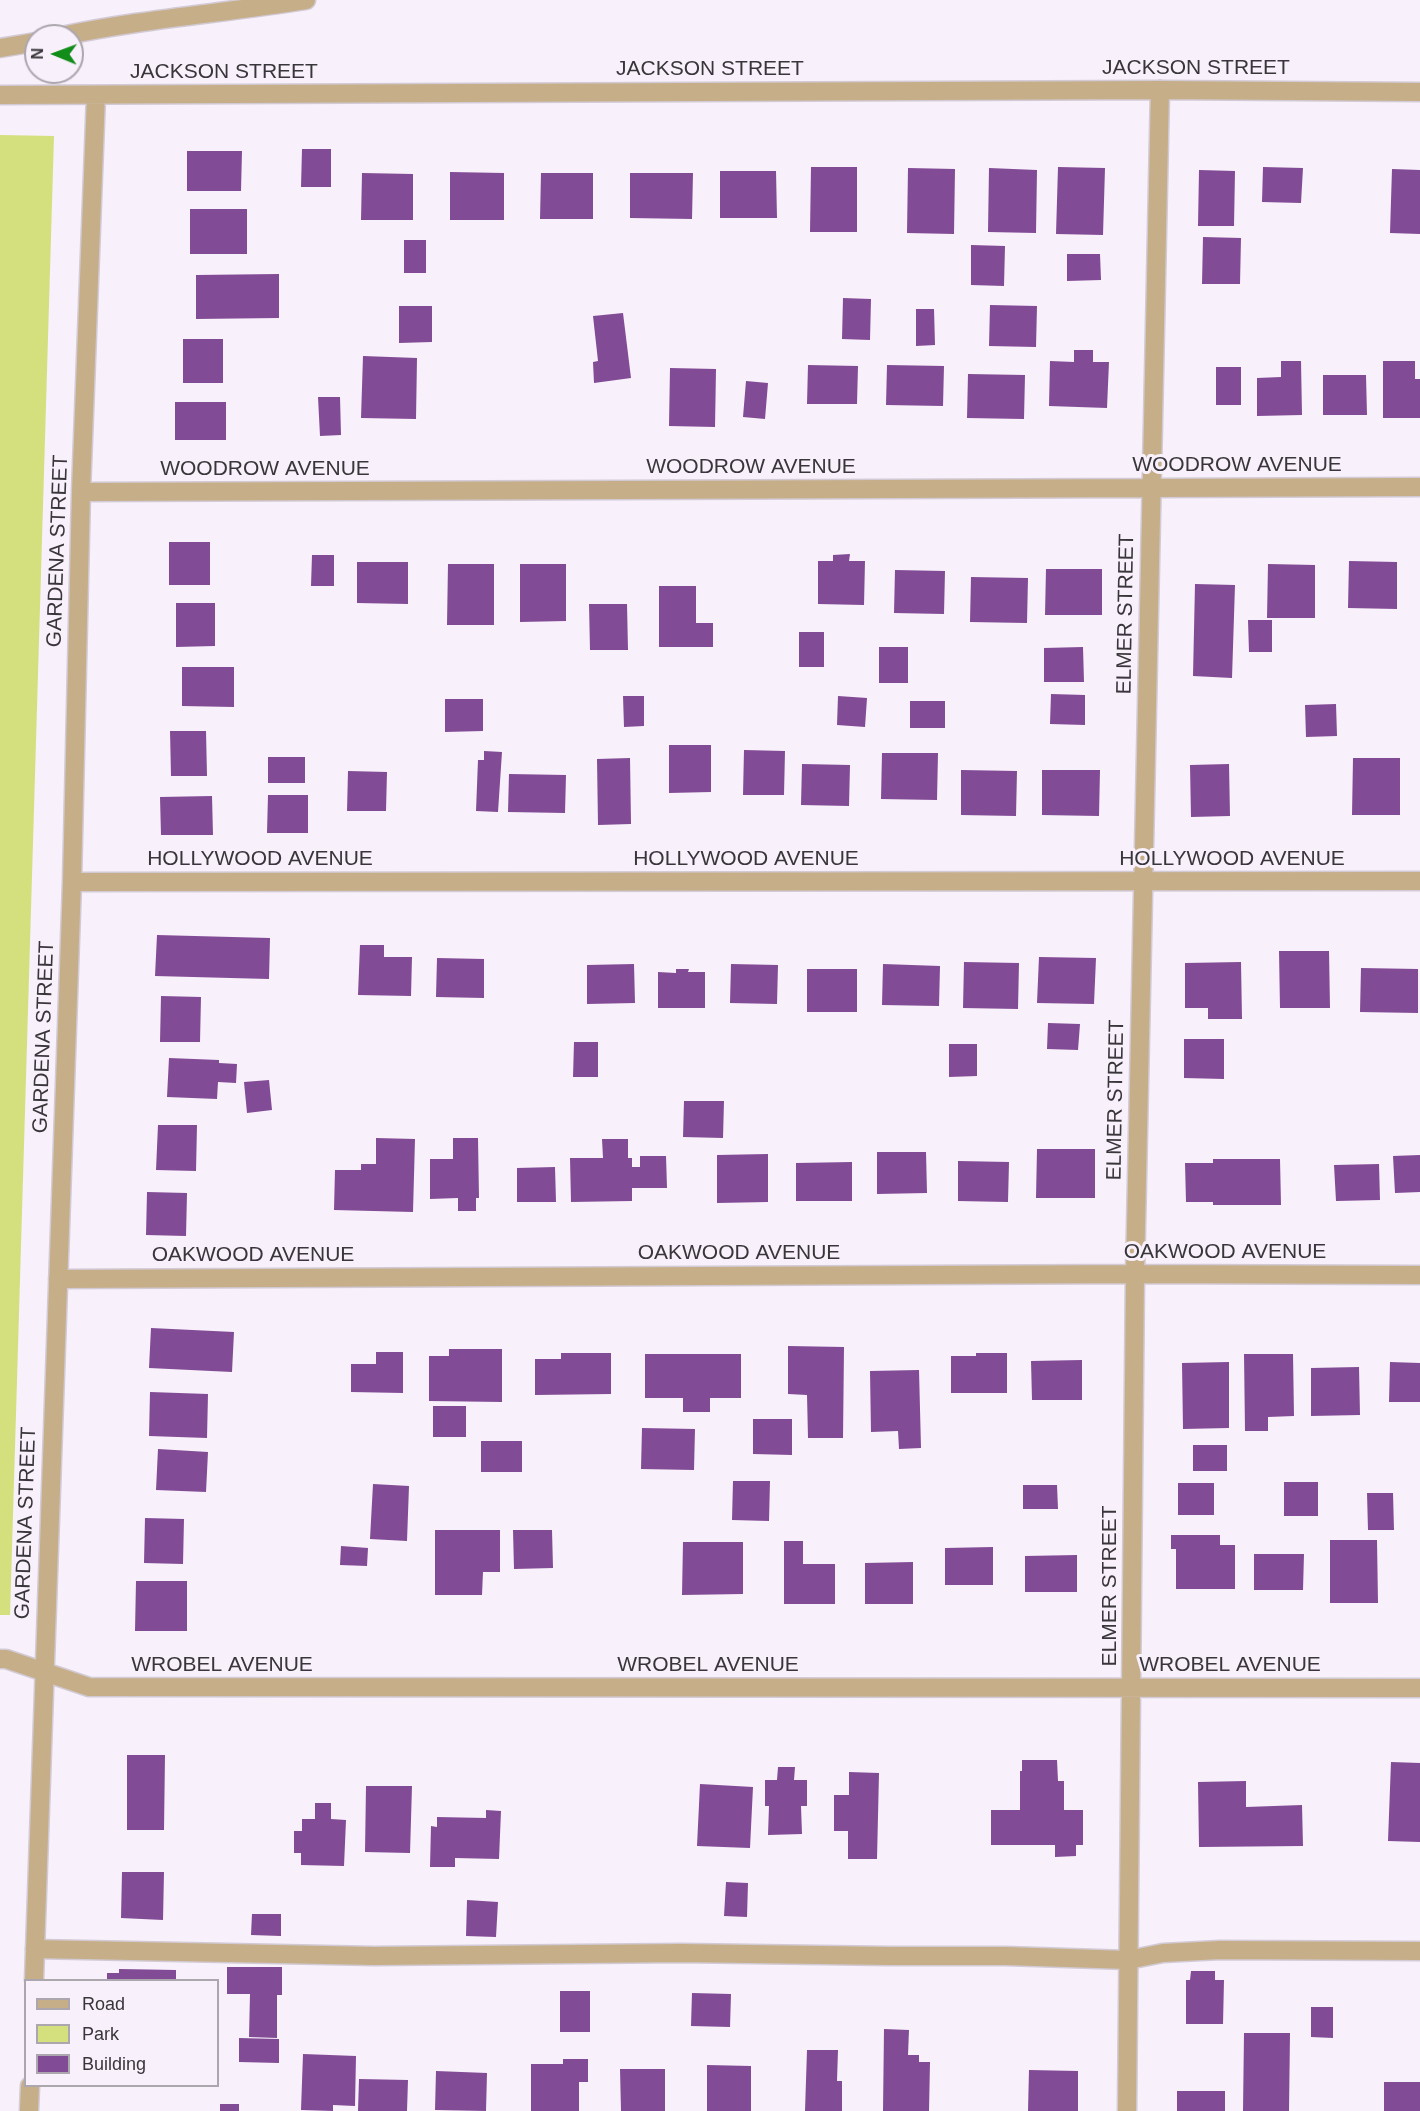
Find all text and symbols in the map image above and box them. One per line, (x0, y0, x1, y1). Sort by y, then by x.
north arrow (24, 24, 84, 84)
text: N (29, 48, 46, 60)
street label: JACKSON STREET (1102, 55, 1290, 81)
street label: JACKSON STREET (616, 56, 804, 82)
street label: JACKSON STREET (130, 59, 318, 85)
street label: WOODROW AVENUE (1132, 452, 1342, 478)
street label: GARDENA STREET (42, 454, 74, 648)
street label: WOODROW AVENUE (646, 454, 856, 480)
street label: WOODROW AVENUE (160, 456, 370, 482)
street label: ELMER STREET (1112, 533, 1140, 695)
street label: HOLLYWOOD AVENUE (147, 846, 373, 872)
street label: HOLLYWOOD AVENUE (633, 846, 859, 872)
street label: HOLLYWOOD AVENUE (1119, 846, 1345, 872)
street label: GARDENA STREET (28, 940, 60, 1134)
street label: ELMER STREET (1102, 1019, 1130, 1181)
street label: OAKWOOD AVENUE (1124, 1239, 1326, 1265)
street label: OAKWOOD AVENUE (638, 1240, 840, 1266)
street label: OAKWOOD AVENUE (152, 1242, 354, 1268)
street label: GARDENA STREET (10, 1426, 42, 1620)
street label: ELMER STREET (1097, 1505, 1123, 1667)
street label: WROBEL AVENUE (131, 1652, 313, 1678)
street label: WROBEL AVENUE (617, 1652, 799, 1678)
street label: WROBEL AVENUE (1139, 1652, 1321, 1678)
legend (24, 1979, 219, 2087)
text: Road (82, 1994, 125, 2014)
text: Park (82, 2024, 119, 2044)
text: Building (82, 2054, 146, 2074)

